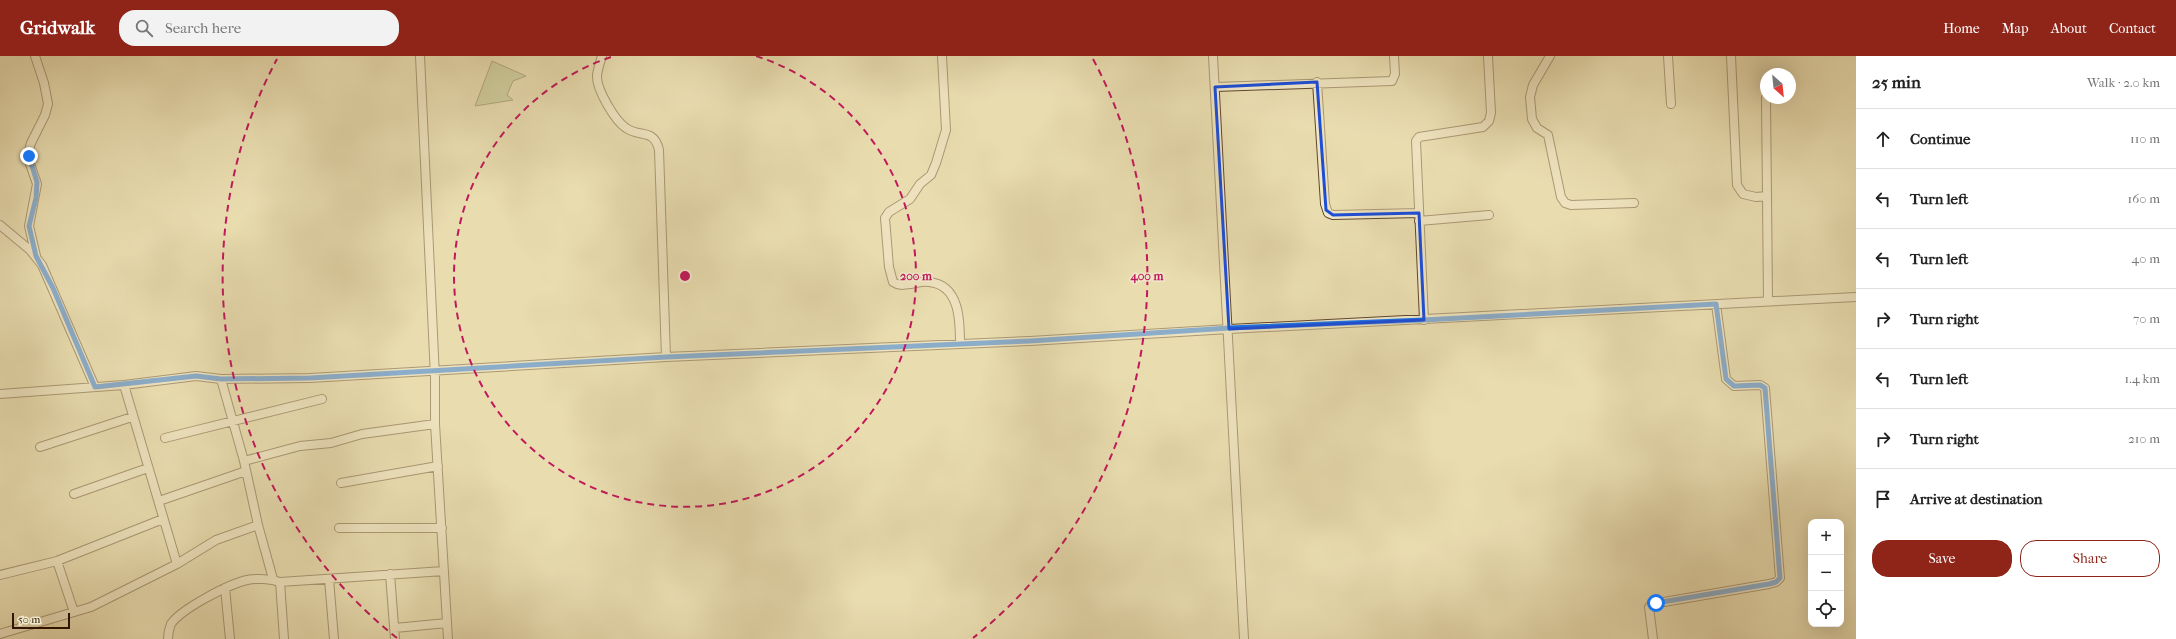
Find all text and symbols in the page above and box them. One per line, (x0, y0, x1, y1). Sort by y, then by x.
search box (119, 10, 399, 46)
text: Gridwalk (20, 17, 95, 39)
icon: search (133, 17, 155, 39)
text: Search here (165, 19, 241, 37)
text: Home (1943, 20, 1980, 37)
text: Map (2002, 20, 2029, 37)
text: About (2051, 20, 2087, 37)
text: Contact (2109, 20, 2156, 37)
north arrow (1760, 68, 1796, 104)
text: 25 min (1872, 72, 1921, 92)
text: Walk · 2.0 km (2087, 75, 2160, 90)
icon: ahead (1872, 128, 1894, 150)
text: Continue (1910, 130, 1970, 148)
text: 110 m (2130, 131, 2160, 146)
route end (20, 147, 38, 165)
icon: left (1872, 188, 1894, 210)
text: Turn left (1910, 190, 1968, 208)
text: 160 m (2128, 191, 2160, 206)
icon: left (1872, 248, 1894, 270)
text: Turn left (1910, 250, 1968, 268)
text: 40 m (2132, 251, 2160, 266)
centre of rings (678, 269, 692, 283)
text: 200 m (900, 269, 933, 283)
text: 400 m (1130, 269, 1164, 284)
icon: right (1872, 308, 1894, 330)
text: Turn right (1910, 310, 1979, 328)
text: 70 m (2133, 311, 2160, 326)
icon: left (1872, 368, 1894, 390)
text: Turn left (1910, 370, 1968, 388)
text: 1.4 km (2125, 371, 2160, 386)
icon: right (1872, 428, 1894, 450)
text: Turn right (1910, 430, 1979, 448)
text: 210 m (2128, 431, 2160, 446)
icon: arrive (1872, 488, 1894, 510)
text: Arrive at destination (1910, 490, 2042, 508)
map controls (1808, 519, 1844, 627)
button: + (1808, 519, 1844, 555)
button: Save (1872, 540, 2012, 577)
button: Share (2020, 540, 2160, 577)
button: − (1808, 555, 1844, 591)
button: locate (1808, 591, 1844, 627)
route start (1647, 594, 1665, 612)
scale bar (12, 611, 70, 630)
text: 50 m (18, 613, 40, 626)

